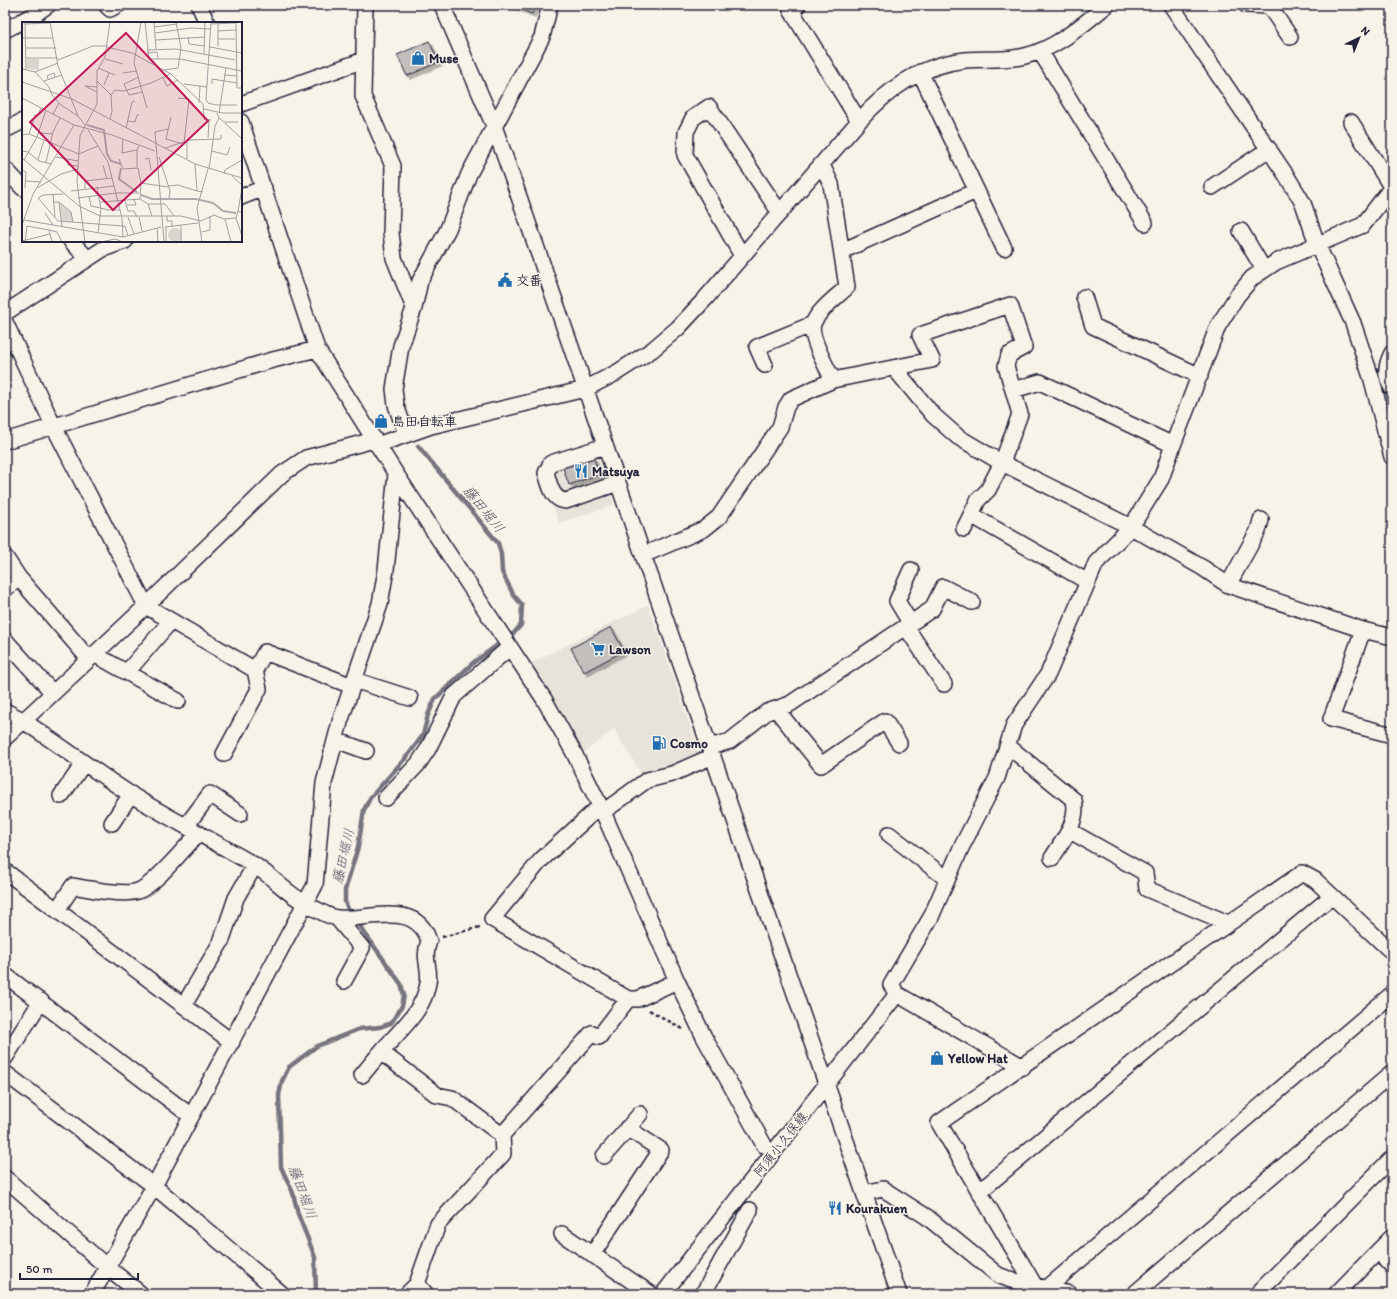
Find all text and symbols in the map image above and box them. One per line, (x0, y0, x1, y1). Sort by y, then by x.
north arrow (1339, 18, 1379, 58)
inset map (22, 22, 242, 242)
text: N (1358, 24, 1373, 38)
shop icon: Muse (410, 50, 426, 66)
place label: Muse (429, 51, 458, 66)
public building icon: 交番 (497, 272, 513, 288)
place label: 交番 (516, 273, 542, 288)
shop icon: 島田自転車 (373, 413, 389, 429)
place label: 島田自転車 (392, 414, 457, 429)
restaurant icon: Matsuya (573, 463, 589, 479)
place label: Matsuya (592, 464, 640, 480)
water label: 藤田堀川 (459, 482, 508, 536)
supermarket icon: Lawson (590, 641, 606, 657)
place label: Lawson (609, 642, 652, 657)
fuel station icon: Cosmo (651, 735, 667, 751)
place label: Cosmo (670, 736, 708, 751)
water label: 藤田堀川 (329, 827, 358, 885)
shop icon: Yellow Hat (929, 1050, 945, 1066)
place label: Yellow Hat (947, 1051, 1008, 1066)
street label: 阿須小久保線 (750, 1108, 811, 1180)
water label: 藤田堀川 (285, 1163, 320, 1221)
restaurant icon: Kourakuen (827, 1200, 843, 1216)
place label: Kourakuen (846, 1201, 908, 1216)
scale bar (20, 1255, 138, 1281)
text: 50 m (26, 1262, 52, 1276)

